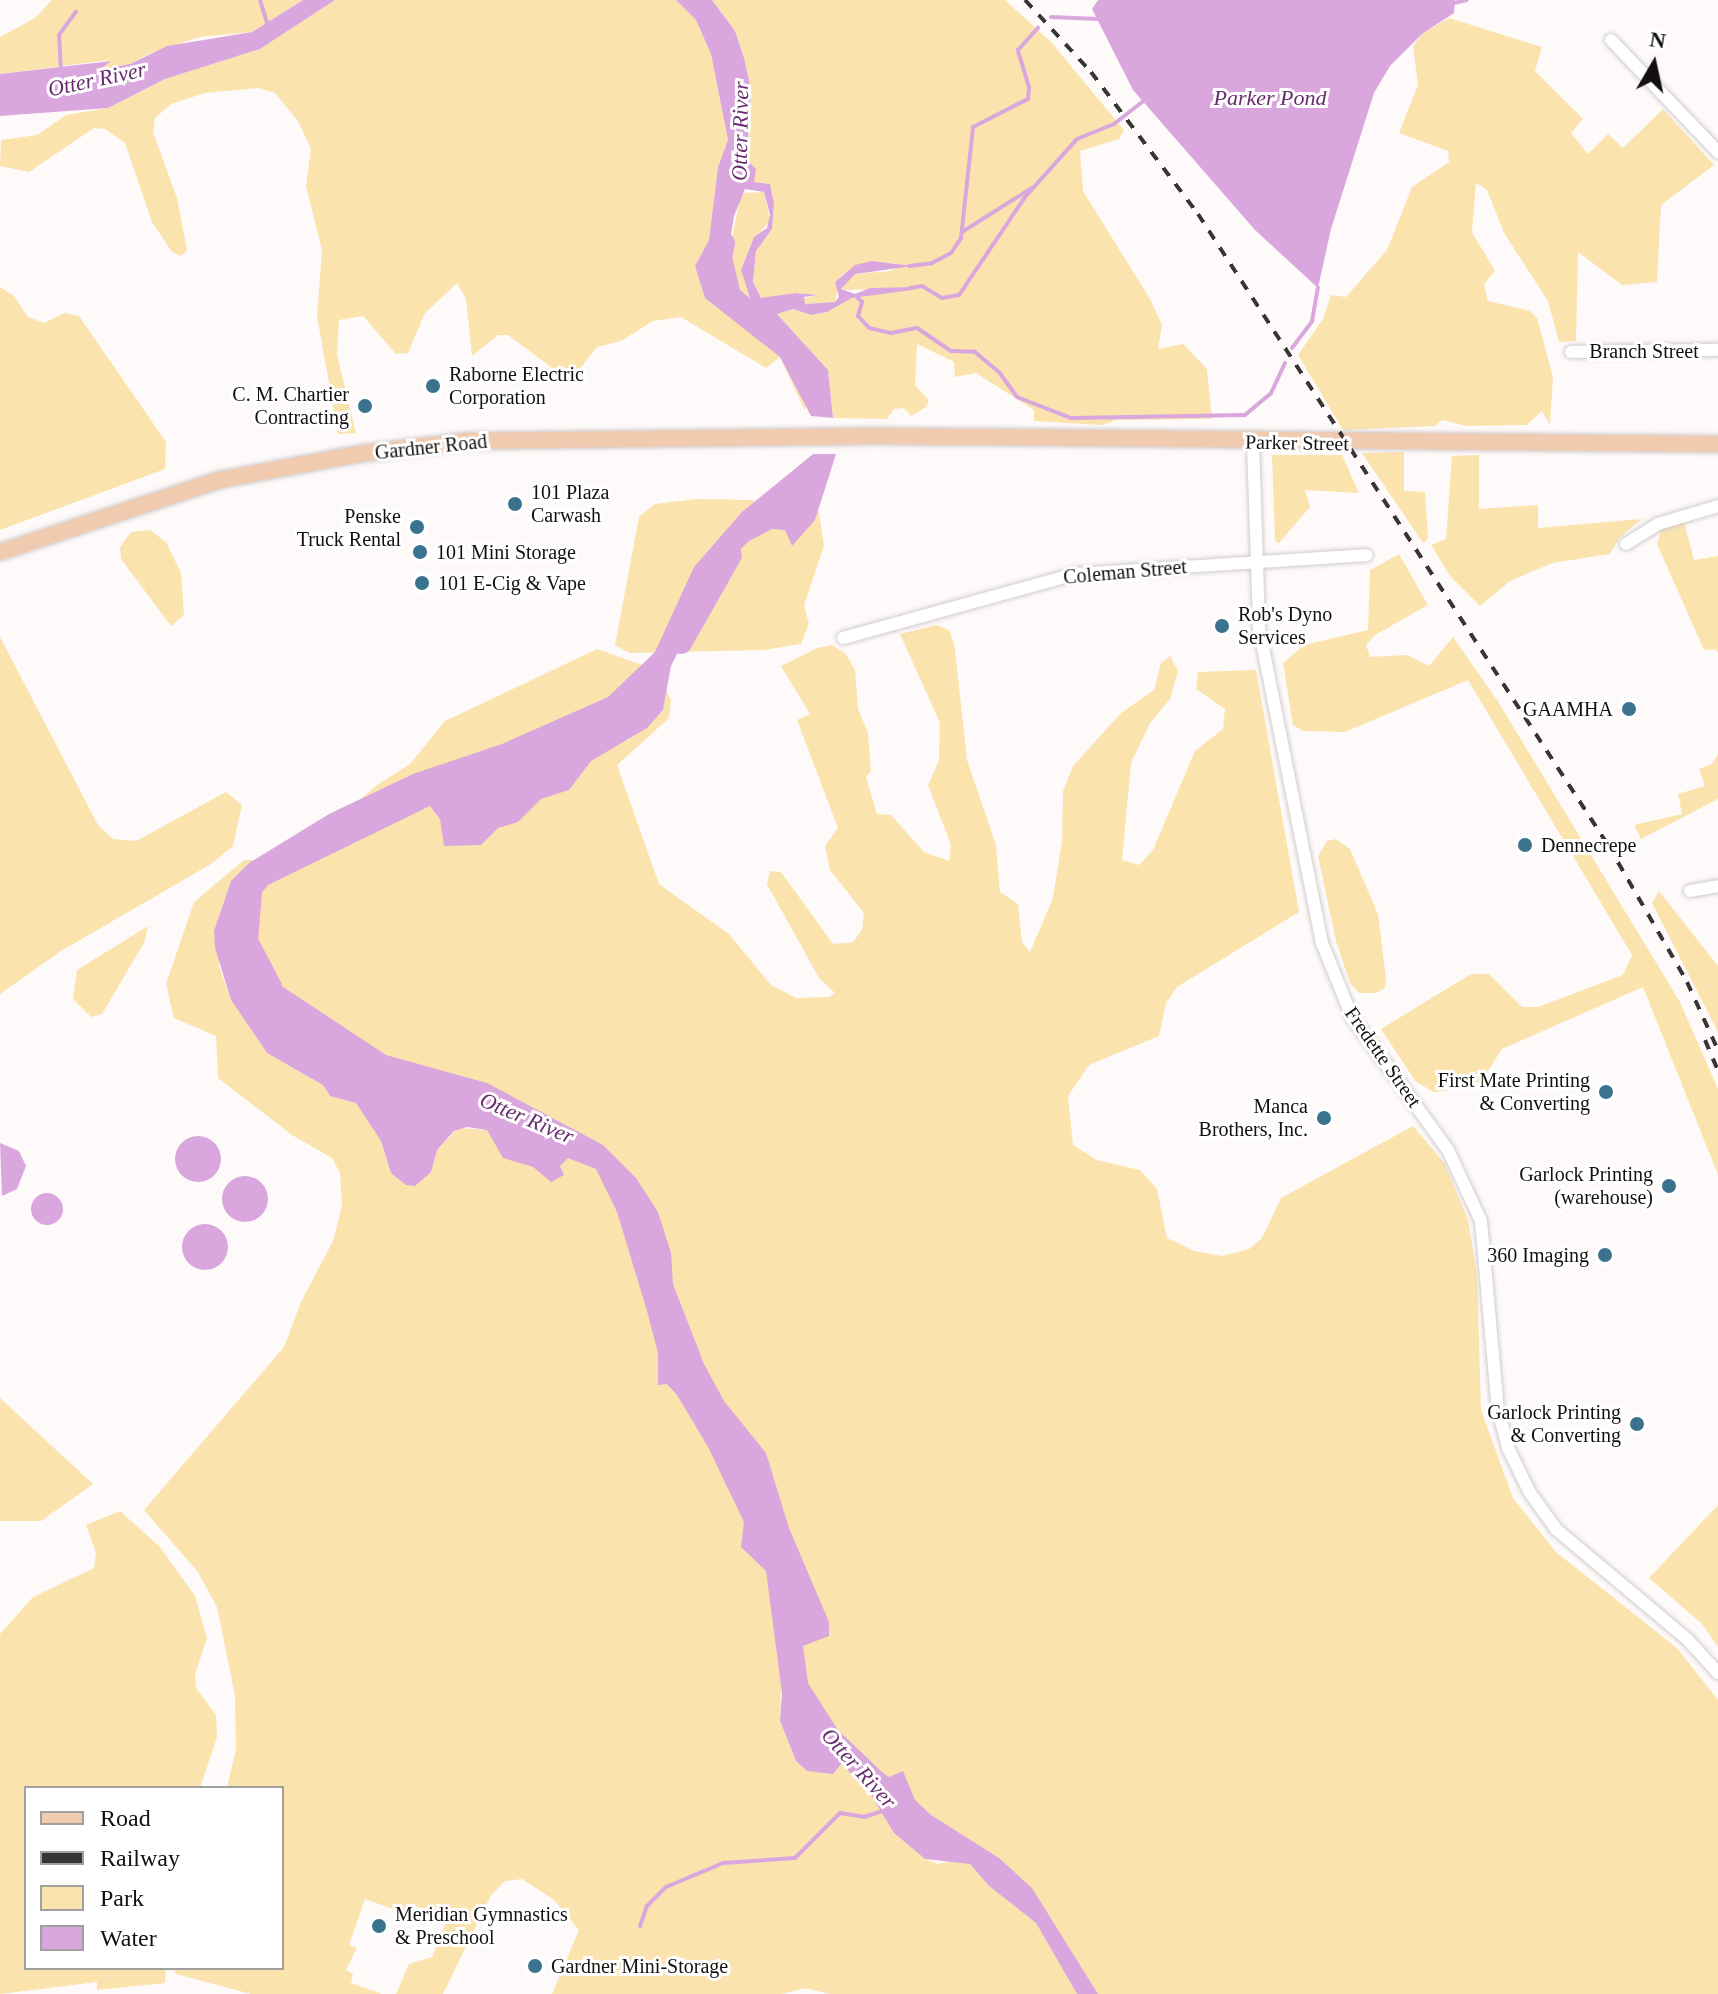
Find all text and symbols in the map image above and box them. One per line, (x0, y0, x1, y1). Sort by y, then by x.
north arrow (1614, 24, 1694, 104)
text: N (1648, 26, 1668, 53)
water label: Otter River (46, 56, 148, 102)
water label: Otter River (726, 81, 754, 181)
water label: Parker Pond (1213, 85, 1327, 111)
street label: Branch Street (1589, 339, 1699, 363)
place label: Raborne Electric Corporation (449, 362, 584, 409)
marker: Raborne Electric Corporation (424, 377, 442, 395)
place label: C. M. Chartier Contracting (232, 382, 349, 429)
marker: C. M. Chartier Contracting (356, 397, 374, 415)
street label: Gardner Road (374, 429, 488, 465)
street label: Parker Street (1245, 430, 1349, 456)
place label: 101 Plaza Carwash (531, 480, 609, 527)
marker: 101 Plaza Carwash (506, 495, 524, 513)
place label: Penske Truck Rental (297, 504, 401, 551)
marker: Penske Truck Rental (408, 518, 426, 536)
place label: 101 Mini Storage (436, 540, 576, 564)
marker: 101 Mini Storage (411, 543, 429, 561)
street label: Coleman Street (1062, 555, 1188, 589)
place label: 101 E-Cig & Vape (438, 571, 586, 595)
marker: 101 E-Cig & Vape (413, 574, 431, 592)
place label: Rob's Dyno Services (1238, 602, 1332, 649)
marker: Rob's Dyno Services (1213, 617, 1231, 635)
place label: GAAMHA (1523, 697, 1613, 721)
marker: GAAMHA (1620, 700, 1638, 718)
place label: Dennecrepe (1541, 833, 1636, 857)
marker: Dennecrepe (1516, 836, 1534, 854)
street label: Fredette Street (1340, 1002, 1426, 1112)
place label: First Mate Printing & Converting (1438, 1068, 1590, 1115)
marker: First Mate Printing & Converting (1597, 1083, 1615, 1101)
water label: Otter River (476, 1086, 578, 1150)
place label: Manca Brothers, Inc. (1199, 1094, 1308, 1141)
marker: Manca Brothers, Inc. (1315, 1109, 1333, 1127)
place label: Garlock Printing (warehouse) (1519, 1162, 1653, 1209)
marker: Garlock Printing (warehouse) (1660, 1177, 1678, 1195)
place label: 360 Imaging (1487, 1243, 1589, 1267)
marker: 360 Imaging (1596, 1246, 1614, 1264)
place label: Garlock Printing & Converting (1487, 1400, 1621, 1447)
marker: Garlock Printing & Converting (1628, 1415, 1646, 1433)
water label: Otter River (816, 1722, 902, 1814)
legend (24, 1786, 284, 1970)
text: Road (100, 1805, 151, 1831)
text: Railway (100, 1845, 180, 1871)
text: Park (100, 1885, 144, 1911)
place label: Meridian Gymnastics & Preschool (395, 1902, 568, 1949)
marker: Meridian Gymnastics & Preschool (370, 1917, 388, 1935)
text: Water (100, 1925, 157, 1951)
place label: Gardner Mini-Storage (551, 1954, 728, 1978)
marker: Gardner Mini-Storage (526, 1957, 544, 1975)

